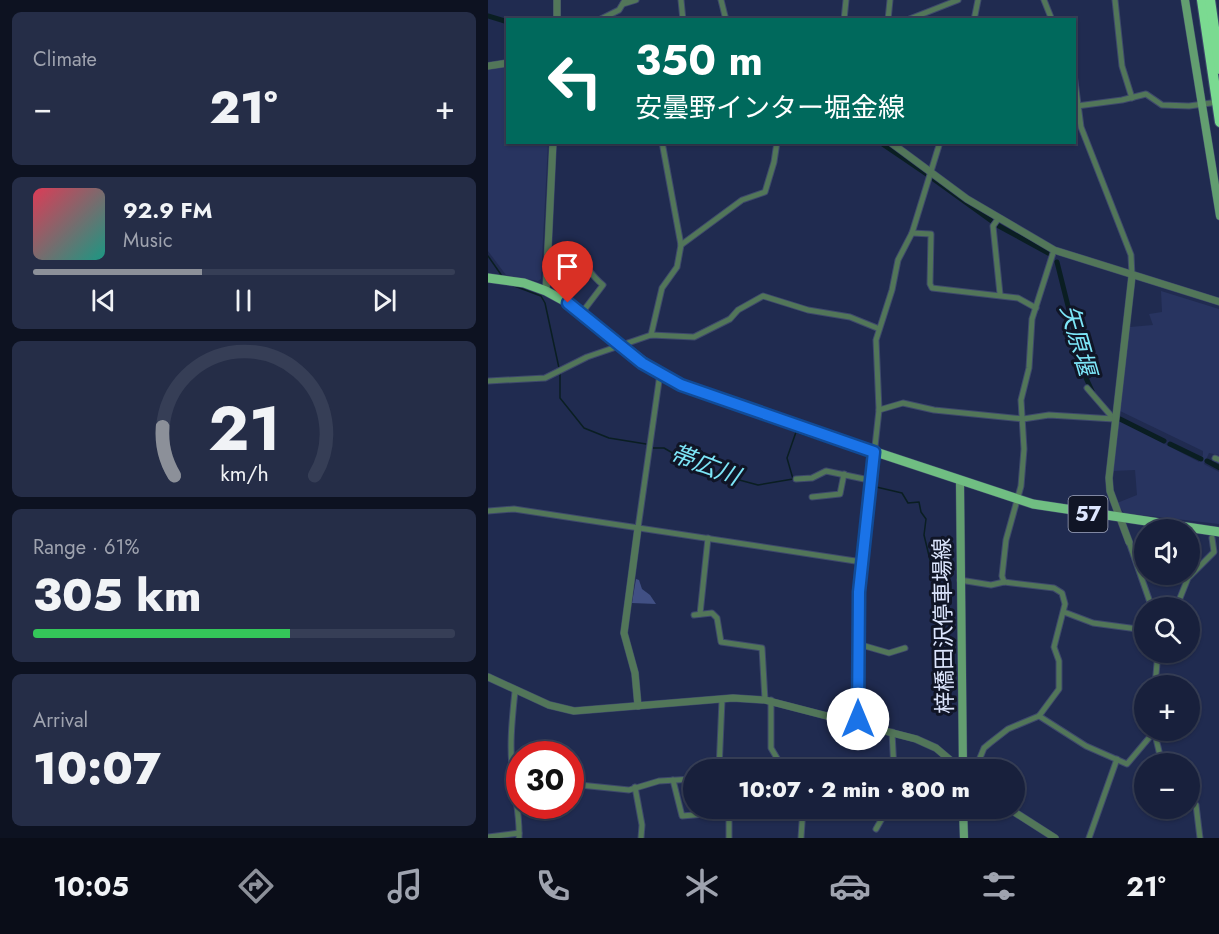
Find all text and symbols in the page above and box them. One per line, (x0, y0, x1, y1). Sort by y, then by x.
text: 350 m (635, 30, 763, 91)
icon: left (536, 42, 614, 120)
text: Climate (33, 45, 97, 74)
text: 21° (210, 75, 278, 140)
text: − (33, 84, 52, 131)
text: + (435, 84, 455, 131)
text: 安曇野インター堀金線 (635, 88, 905, 127)
text: 92.9 FM (123, 194, 212, 226)
text: Music (123, 226, 173, 255)
pin (542, 241, 593, 303)
icon: arrive (551, 250, 584, 283)
icon: previous (87, 284, 120, 317)
icon: pause (227, 284, 260, 317)
icon: next (368, 284, 401, 317)
water label: 矢原堰 (1052, 300, 1106, 383)
text: 21 (208, 383, 280, 473)
water label: 帯広川 (665, 435, 748, 495)
text: km/h (220, 458, 268, 489)
road number: 57 (1068, 496, 1108, 532)
map controls (1134, 519, 1200, 819)
button: sound (1134, 519, 1200, 585)
text: Range · 61% (33, 533, 140, 562)
street label: 梓橋田沢停車場線 (925, 538, 961, 714)
text: 305 km (33, 563, 201, 628)
button: search (1134, 597, 1200, 663)
button: + (1134, 675, 1200, 741)
position arrow (826, 687, 890, 751)
text: Arrival (33, 706, 88, 735)
text: 10:07 (33, 736, 161, 801)
speed limit sign: 30 (506, 741, 584, 819)
button: − (1134, 753, 1200, 819)
text: 10:07 · 2 min · 800 m (738, 773, 970, 805)
icon: directions (235, 865, 277, 907)
icon: music (384, 865, 426, 907)
icon: phone (532, 865, 574, 907)
icon: climate (681, 865, 723, 907)
icon: car (829, 865, 871, 907)
icon: filters (978, 865, 1020, 907)
text: 10:05 (53, 867, 129, 906)
text: 21° (1126, 867, 1166, 906)

